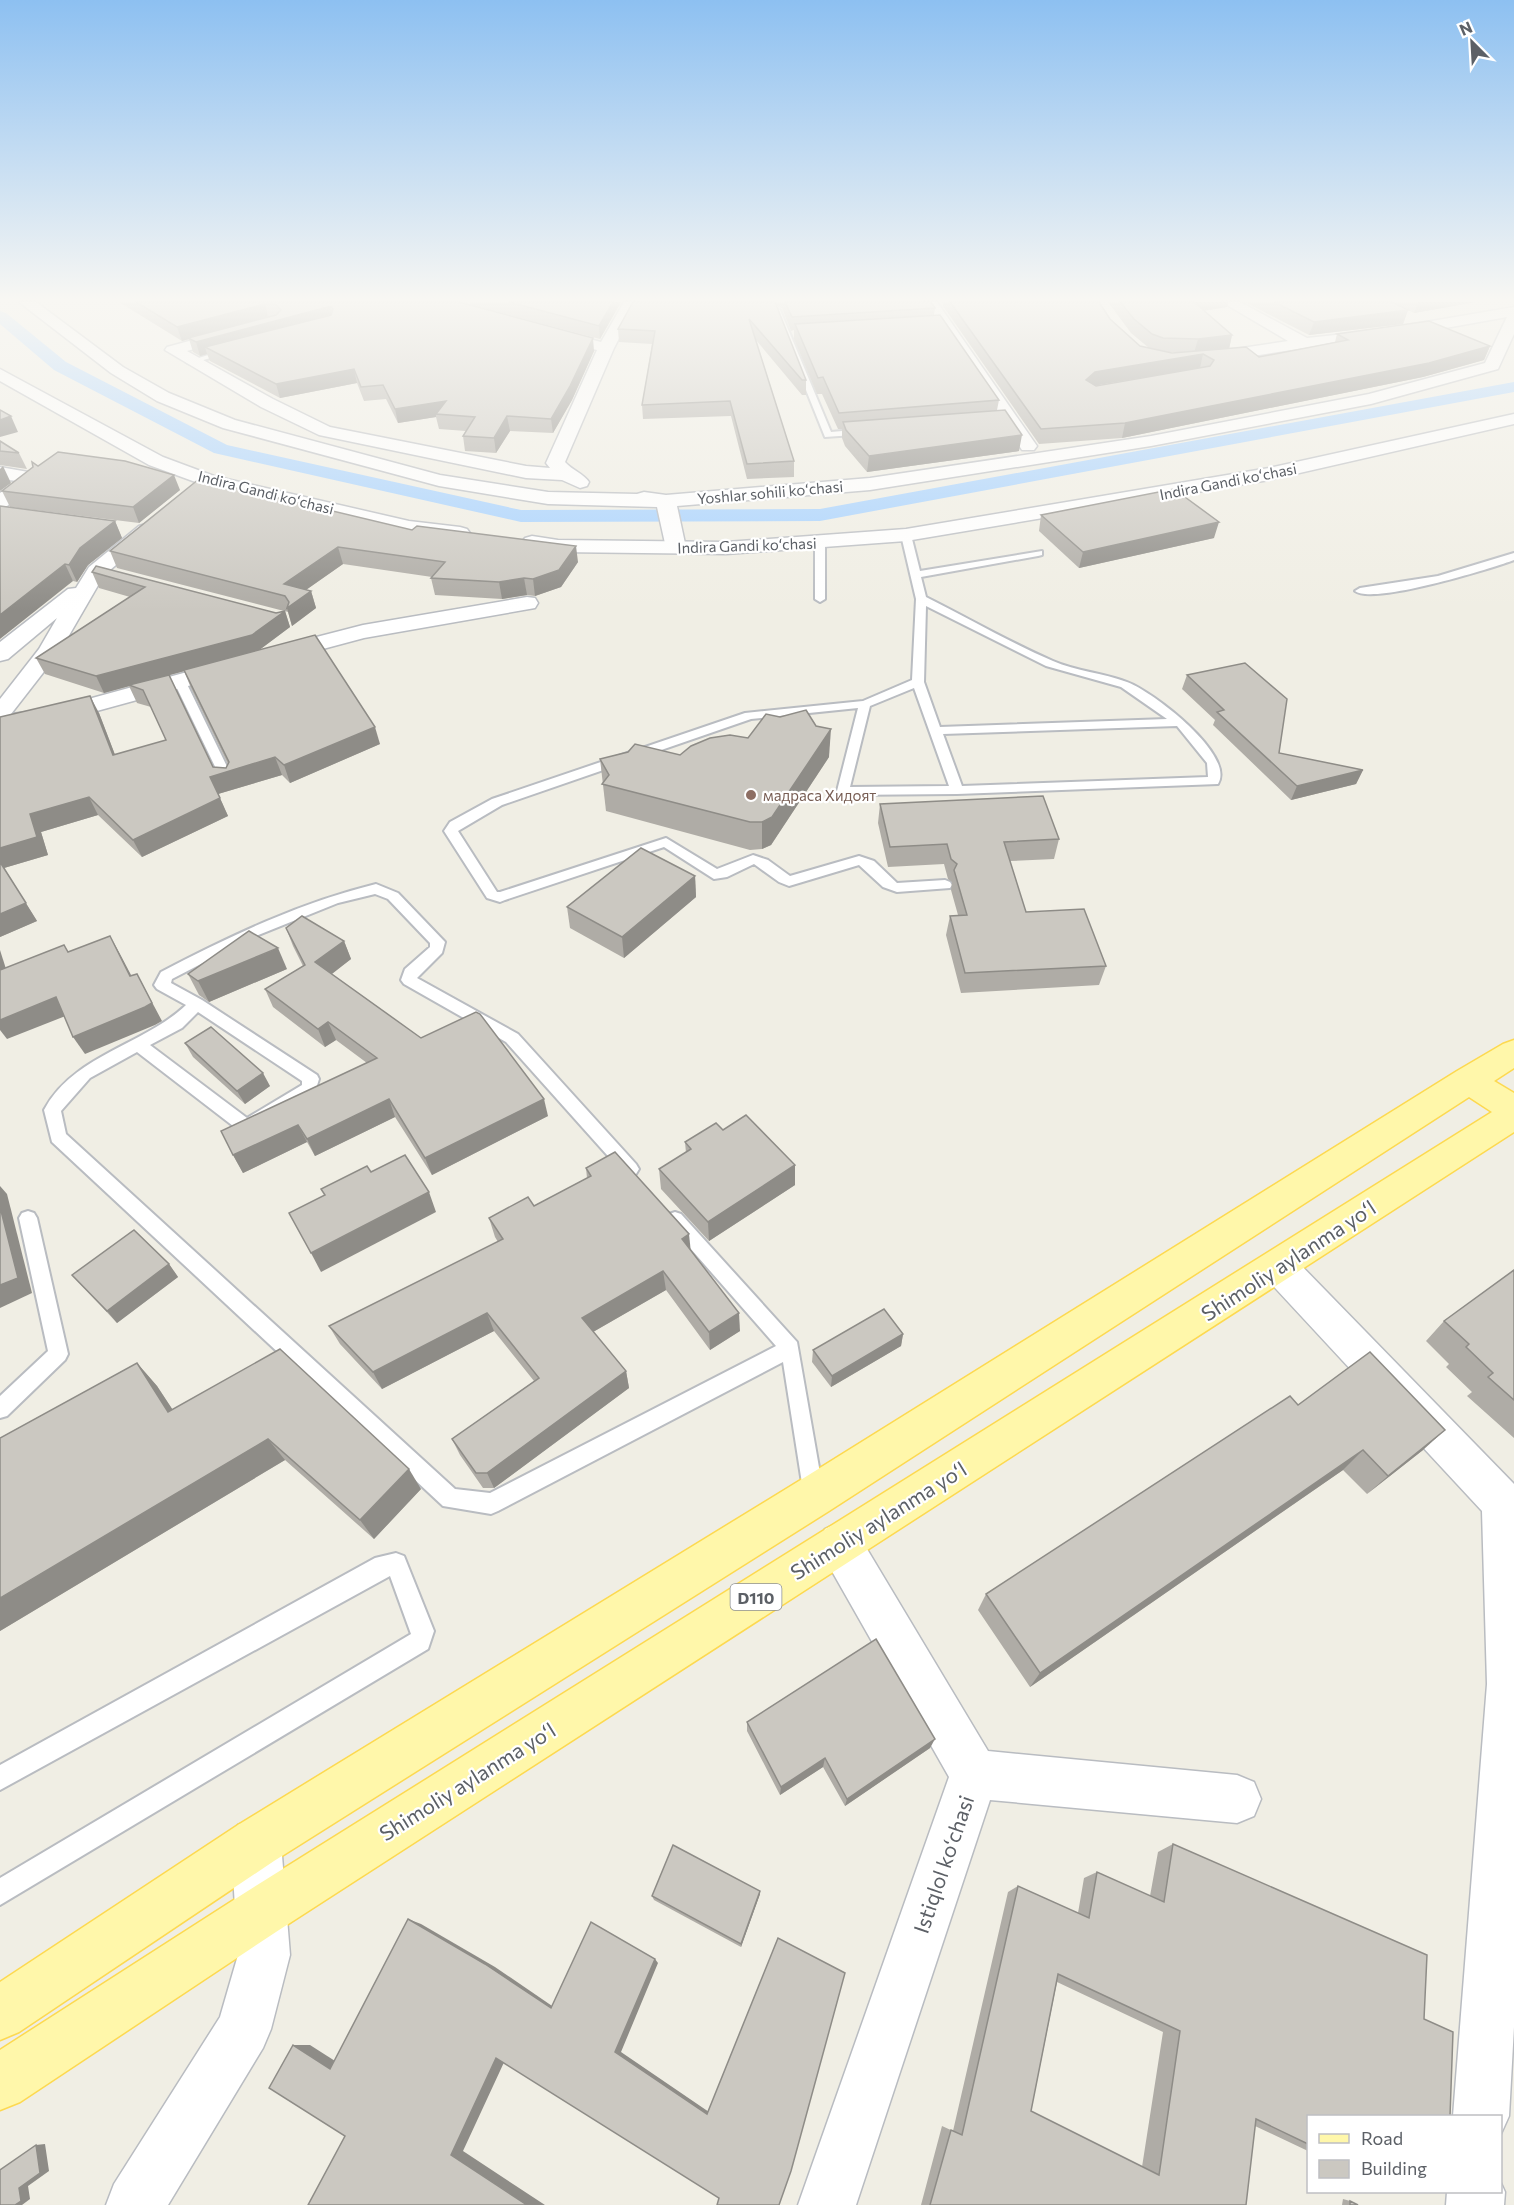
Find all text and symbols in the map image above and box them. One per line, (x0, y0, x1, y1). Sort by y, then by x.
north arrow (1442, 12, 1502, 72)
text: N (1456, 17, 1475, 39)
street label: Indira Gandi koʻchasi (1158, 459, 1298, 503)
street label: Indira Gandi koʻchasi (196, 466, 336, 518)
street label: Yoshlar sohili koʻchasi (696, 477, 844, 507)
street label: Indira Gandi koʻchasi (677, 534, 817, 556)
place label: мадраса Хидоят (763, 786, 876, 804)
marker: мадраса Хидоят (744, 788, 758, 802)
street label: Shimoliy aylanma yoʻl (1196, 1194, 1380, 1326)
street label: Shimoliy aylanma yoʻl (785, 1456, 971, 1584)
road number: D110 (730, 1584, 782, 1610)
street label: Shimoliy aylanma yoʻl (374, 1717, 560, 1845)
street label: Istiqlol ko‘chasi (908, 1792, 978, 1936)
legend (1307, 2115, 1502, 2193)
text: Road (1361, 2127, 1403, 2149)
text: Building (1361, 2157, 1427, 2179)

